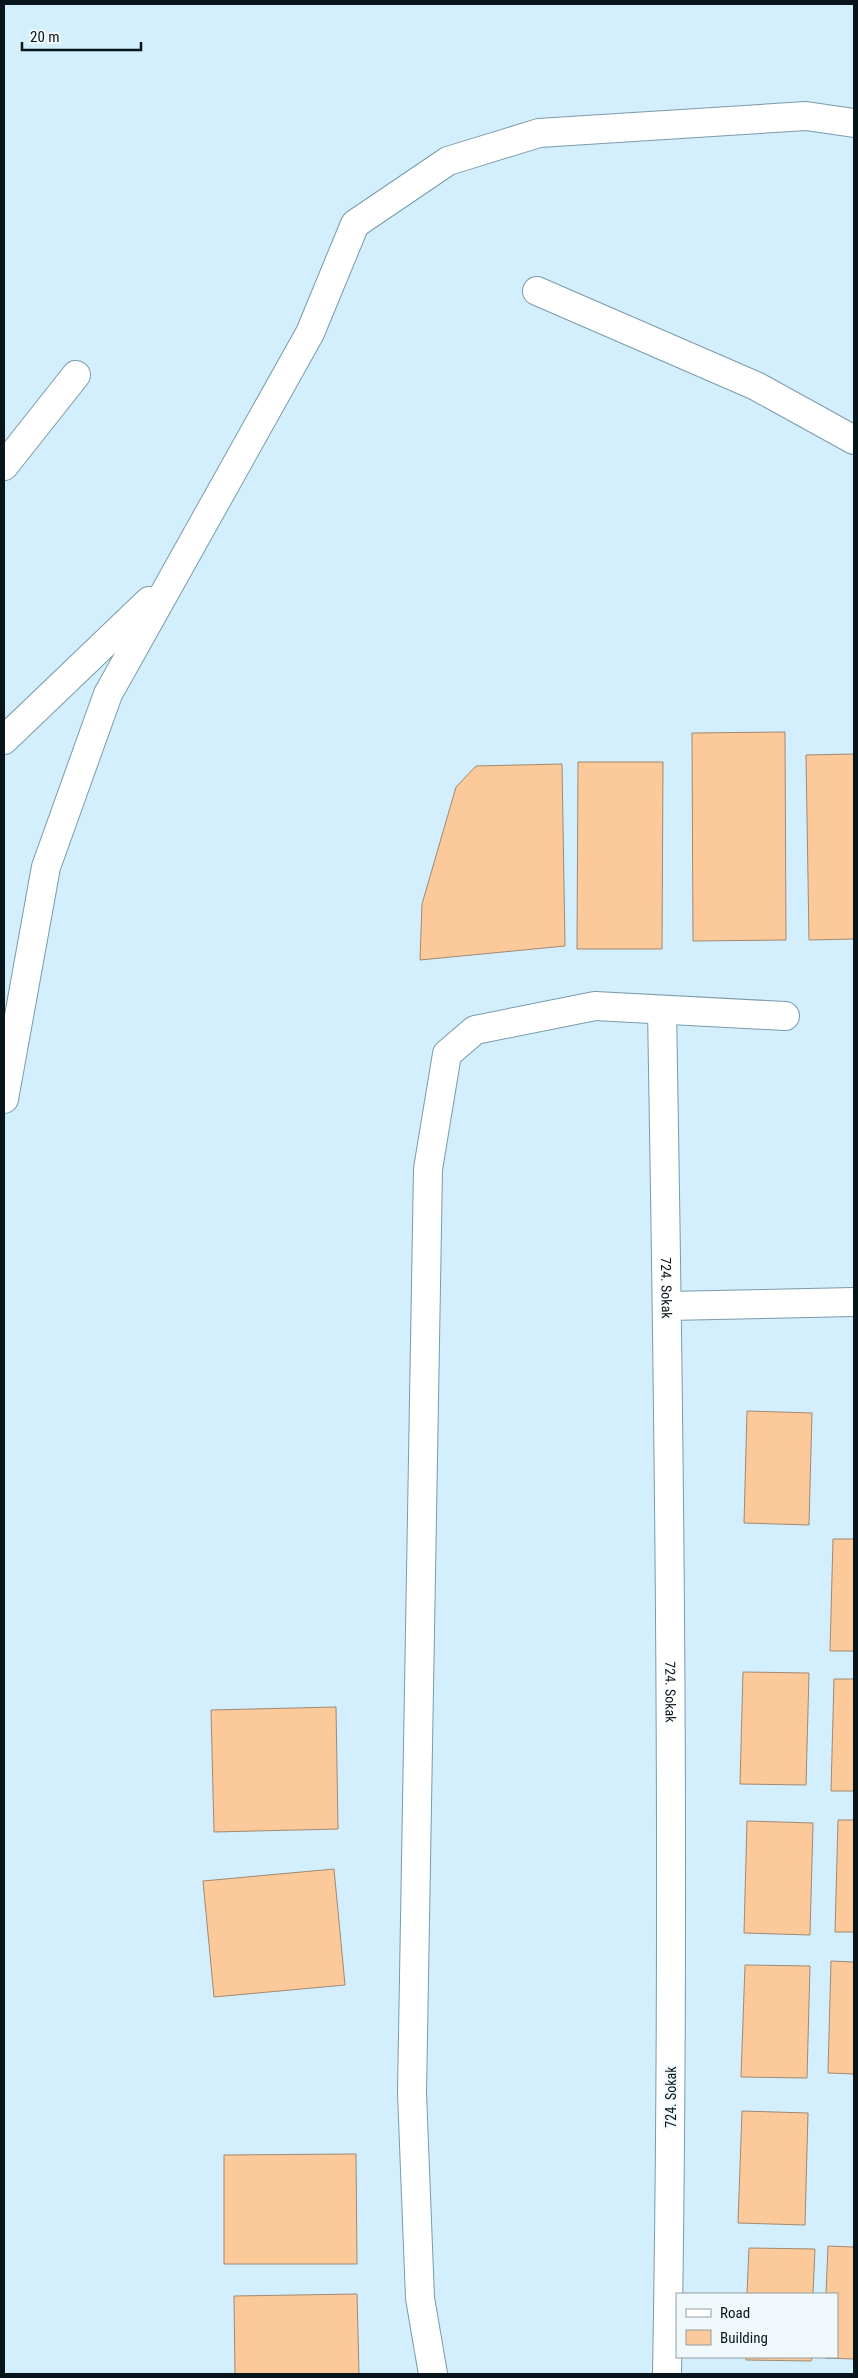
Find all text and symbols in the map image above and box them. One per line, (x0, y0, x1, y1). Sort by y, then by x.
scale bar (22, 20, 141, 52)
text: 20 m (30, 28, 60, 46)
street label: 724. Sokak (658, 1257, 675, 1319)
street label: 724. Sokak (662, 1661, 679, 1723)
street label: 724. Sokak (663, 2066, 679, 2128)
legend (676, 2293, 838, 2358)
text: Road (720, 2304, 750, 2322)
text: Building (720, 2329, 768, 2347)

